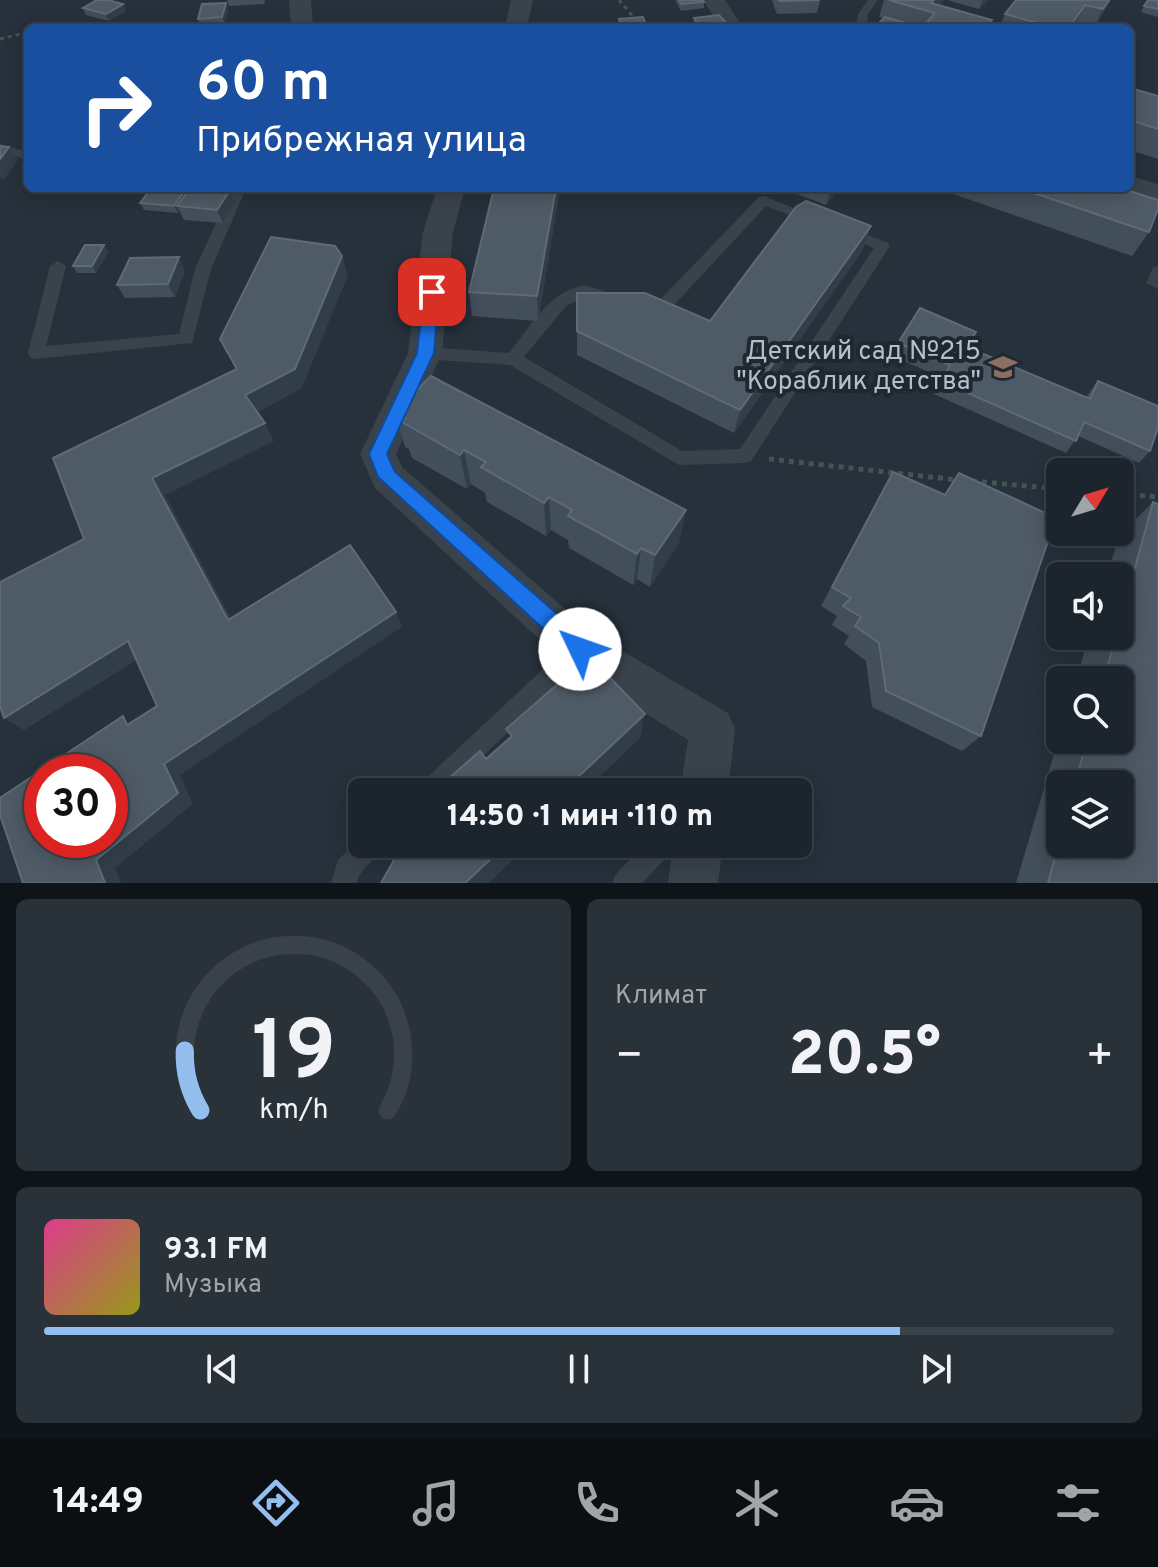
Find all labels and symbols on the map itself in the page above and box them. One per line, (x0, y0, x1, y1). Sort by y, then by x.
pin (398, 258, 466, 326)
place label: Детский сад №215 "Кораблик детства" (736, 336, 981, 399)
school or university icon: Детский сад №215 "Кораблик детства" (988, 352, 1018, 382)
north arrow (1046, 458, 1134, 546)
position arrow (538, 607, 622, 691)
speed limit sign: 30 (24, 754, 128, 858)

